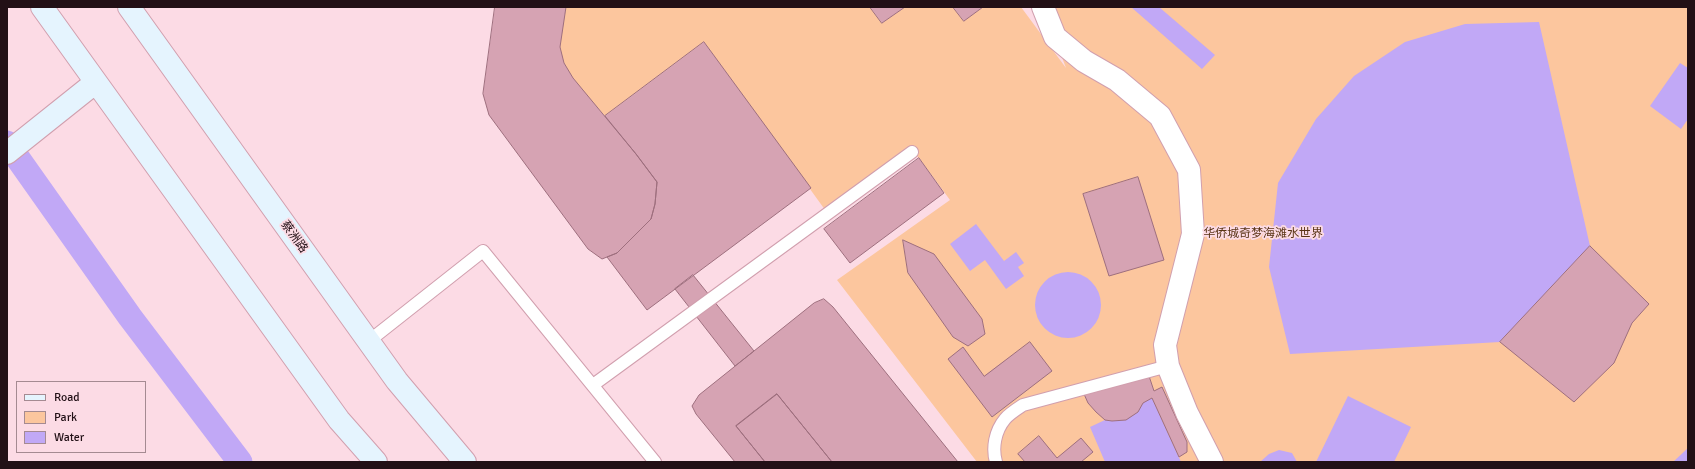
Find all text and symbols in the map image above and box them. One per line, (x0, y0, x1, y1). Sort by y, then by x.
street label: 蔡洲路 (278, 218, 310, 256)
park label: 华侨城奇梦海滩水世界 (1203, 227, 1323, 241)
legend (16, 381, 146, 453)
text: Road (54, 390, 80, 405)
text: Park (54, 410, 77, 425)
text: Water (54, 430, 84, 445)

